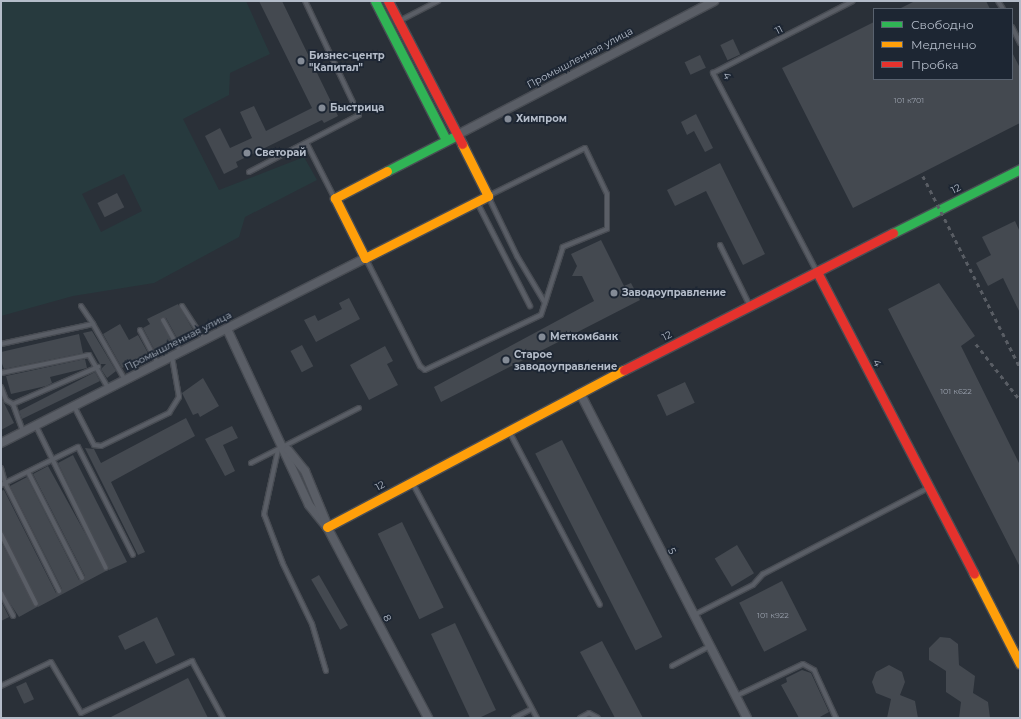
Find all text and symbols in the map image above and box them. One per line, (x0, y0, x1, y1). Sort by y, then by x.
legend (873, 8, 1013, 80)
text: Свободно (911, 17, 974, 32)
street label: 11 (773, 23, 785, 37)
street label: Промышленная улица (525, 25, 635, 91)
text: Медленно (911, 37, 976, 52)
place label: Бизнес-центр "Капитал" (309, 49, 385, 72)
marker: Бизнес-центр "Капитал" (296, 56, 306, 66)
text: Пробка (911, 57, 959, 72)
street label: 4 (720, 70, 734, 82)
house number: 101 к701 (894, 96, 924, 106)
place label: Быстрица (330, 102, 384, 114)
marker: Быстрица (317, 103, 327, 113)
place label: Химпром (516, 113, 567, 125)
marker: Химпром (503, 114, 513, 124)
place label: Светорай (255, 147, 306, 159)
marker: Светорай (242, 148, 252, 158)
street label: 12 (949, 182, 963, 196)
place label: Заводоуправление (622, 287, 726, 299)
marker: Заводоуправление (609, 288, 619, 298)
street label: Промышленная улица (123, 309, 233, 373)
street label: 12 (660, 329, 674, 343)
place label: Меткомбанк (550, 331, 618, 343)
marker: Меткомбанк (537, 332, 547, 342)
place label: Старое заводоуправление (514, 348, 617, 372)
marker: Старое заводоуправление (501, 355, 511, 365)
street label: 4 (870, 357, 884, 369)
house number: 101 к622 (940, 387, 972, 397)
street label: 12 (373, 479, 387, 493)
street label: 5 (665, 546, 679, 556)
house number: 101 к922 (757, 611, 789, 621)
street label: 8 (380, 612, 394, 624)

